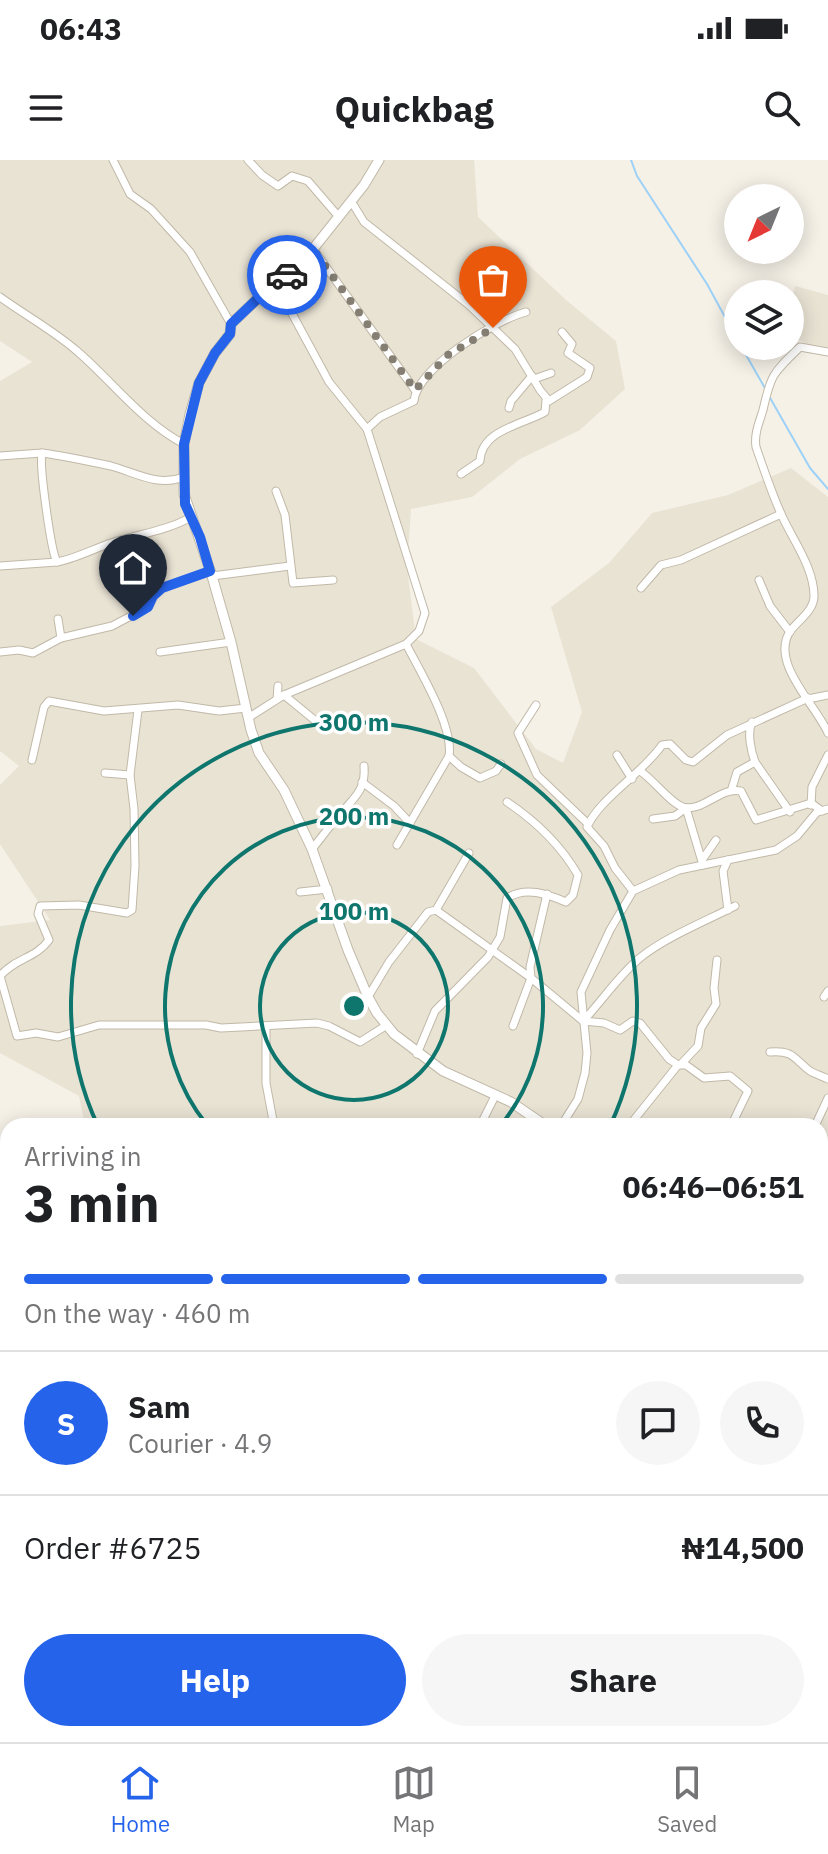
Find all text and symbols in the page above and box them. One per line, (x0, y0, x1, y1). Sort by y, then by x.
text: 06:43 (40, 9, 122, 48)
text: Quickbag (334, 85, 494, 132)
icon: menu (24, 86, 68, 130)
icon: search (760, 86, 804, 130)
north arrow (724, 184, 804, 264)
map controls (724, 184, 804, 360)
courier (247, 235, 327, 315)
pin (459, 246, 527, 328)
icon: car (265, 253, 309, 297)
icon: bag (471, 258, 515, 302)
button: layers (724, 280, 804, 360)
pin (99, 534, 167, 616)
icon: home (111, 546, 155, 590)
text: 300 m (319, 706, 389, 738)
text: 200 m (319, 800, 389, 832)
text: 100 m (319, 895, 389, 927)
centre of rings (340, 992, 368, 1020)
text: Arriving in (24, 1139, 141, 1173)
text: 06:46–06:51 (623, 1167, 804, 1206)
text: 3 min (24, 1169, 160, 1236)
text: On the way · 460 m (24, 1296, 250, 1330)
button: chat (616, 1381, 700, 1465)
button: phone (720, 1381, 804, 1465)
text: Sam (128, 1387, 191, 1426)
text: S (57, 1404, 75, 1443)
text: Courier · 4.9 (128, 1426, 272, 1460)
text: Order #6725 (24, 1528, 201, 1567)
text: ₦14,500 (681, 1528, 804, 1567)
button: Help (24, 1634, 406, 1726)
button: Share (422, 1634, 804, 1726)
tab: Home (111, 1761, 170, 1838)
tab: Map (392, 1761, 436, 1838)
tab: Saved (657, 1761, 717, 1838)

